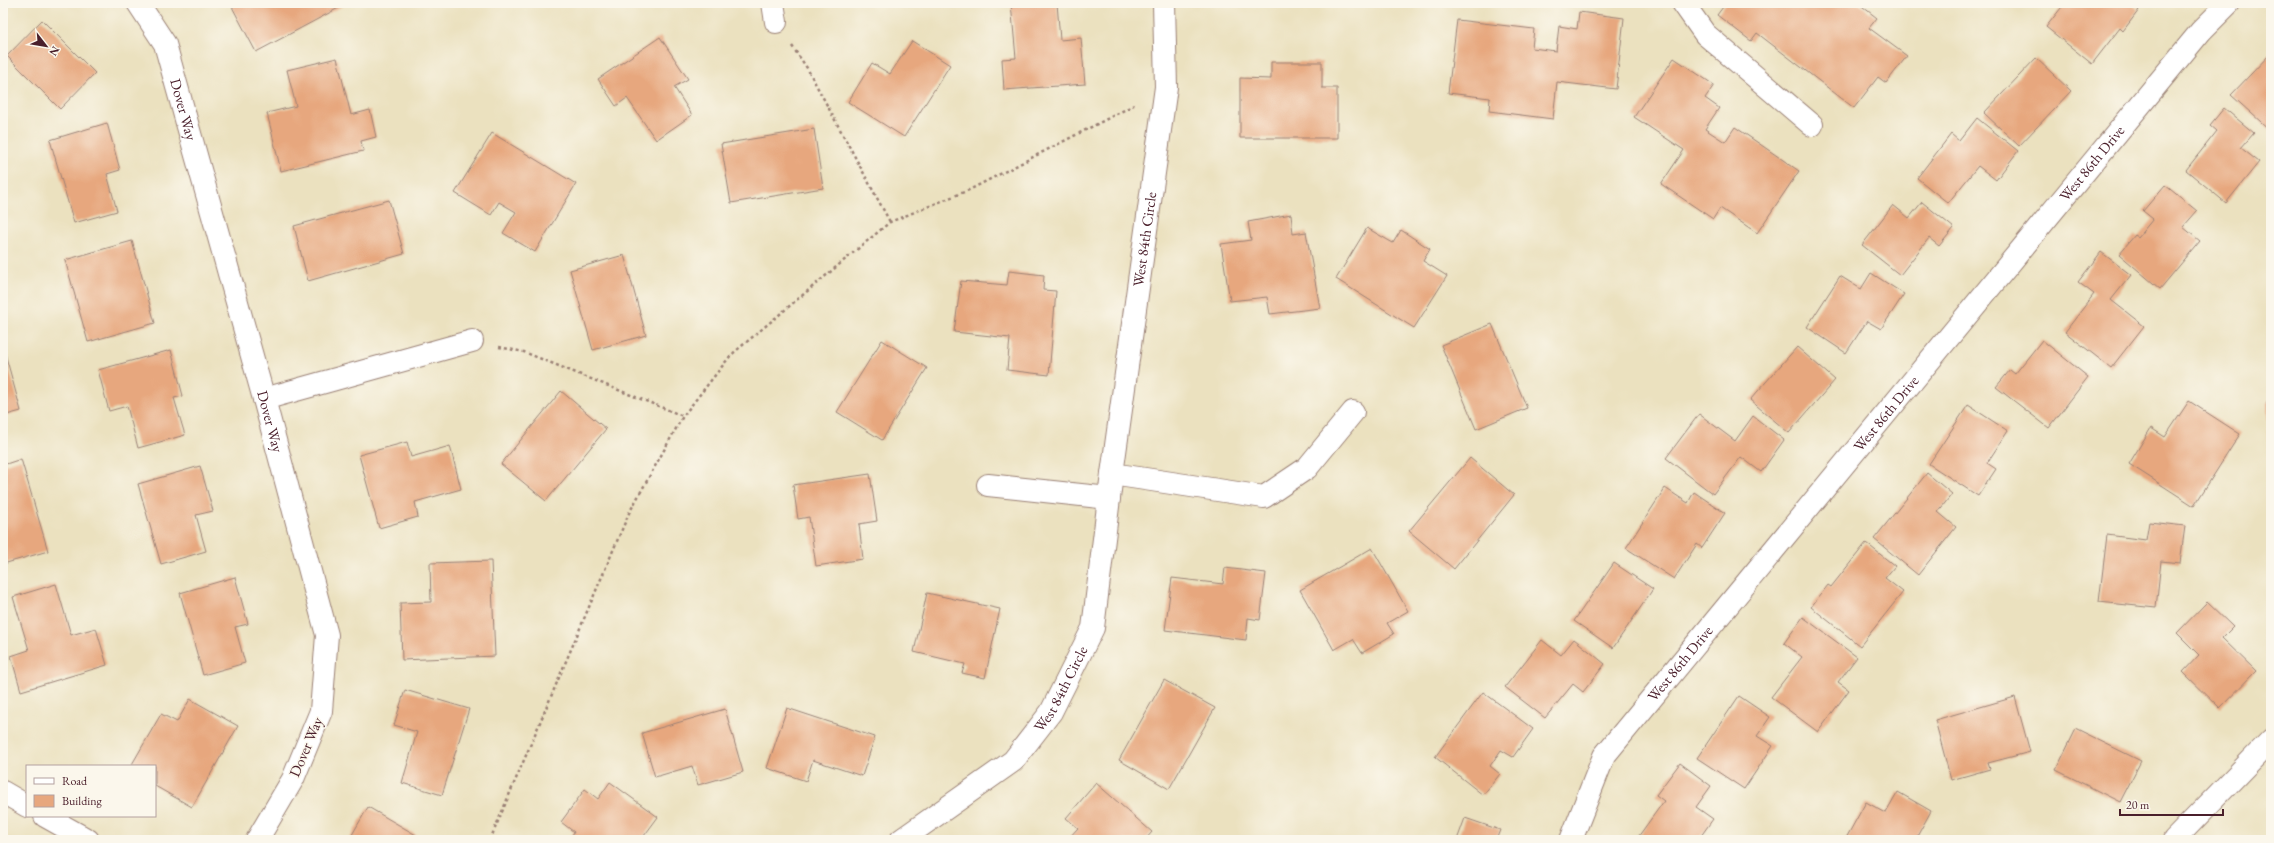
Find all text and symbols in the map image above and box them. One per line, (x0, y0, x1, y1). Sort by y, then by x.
north arrow (26, 26, 66, 66)
text: N (46, 44, 63, 59)
street label: Dover Way (166, 76, 201, 143)
street label: West 86th Drive (2055, 121, 2129, 205)
street label: West 84th Circle (1128, 190, 1160, 288)
street label: West 86th Drive (1849, 371, 1923, 455)
street label: Dover Way (253, 388, 288, 455)
street label: West 86th Drive (1643, 621, 1717, 705)
street label: West 84th Circle (1029, 642, 1092, 736)
street label: Dover Way (284, 714, 327, 780)
legend (26, 765, 156, 817)
text: Road (62, 773, 88, 789)
scale bar (2120, 791, 2223, 817)
text: Building (62, 793, 103, 809)
text: 20 m (2126, 797, 2150, 813)

